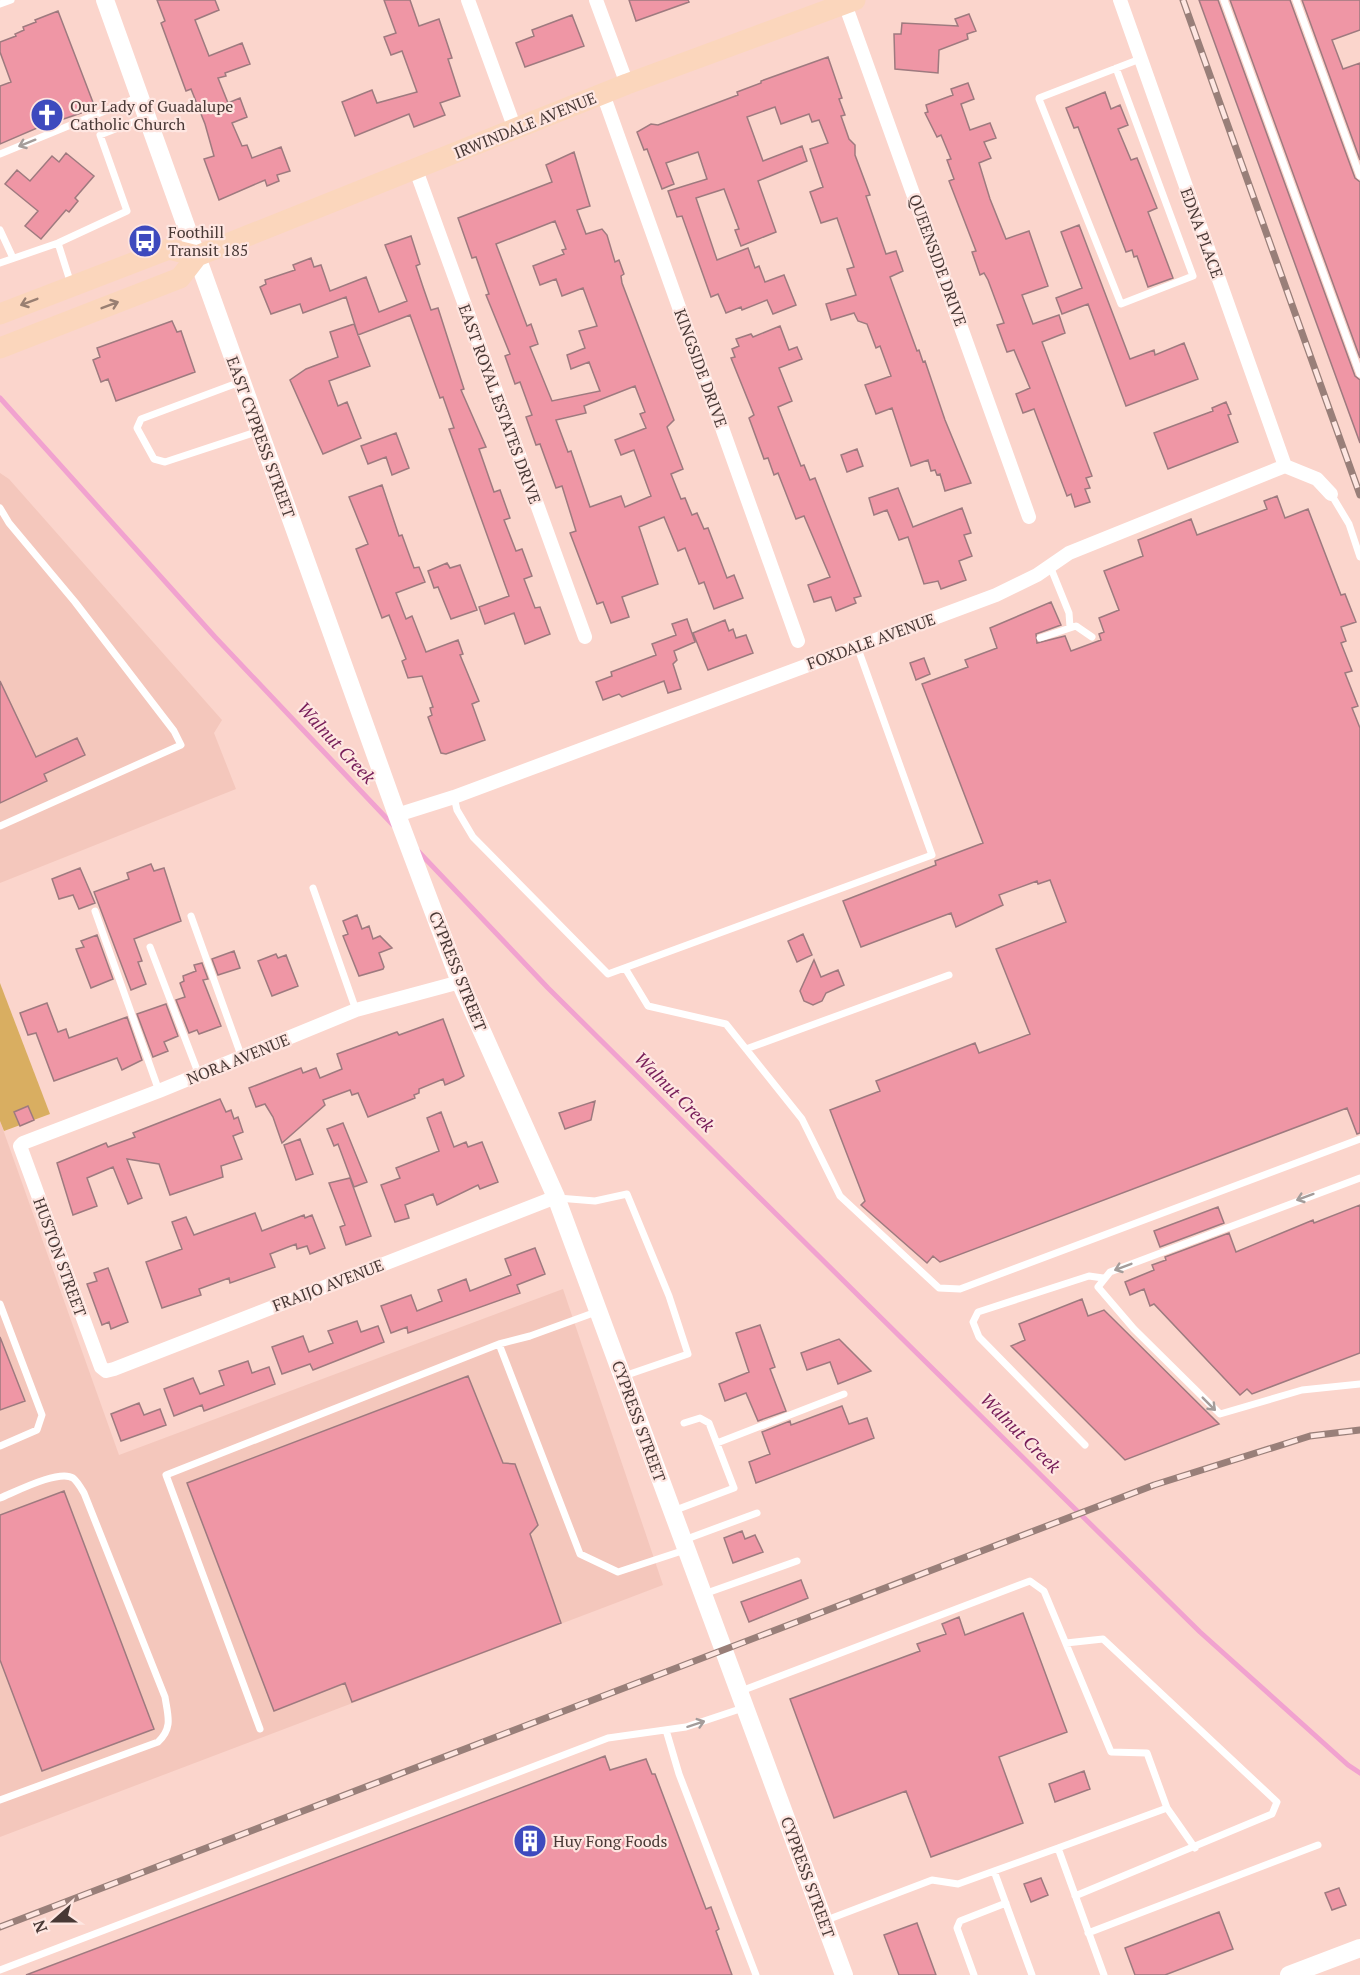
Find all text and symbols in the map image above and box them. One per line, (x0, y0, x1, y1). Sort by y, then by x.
street label: IRWINDALE AVENUE (451, 86, 599, 164)
place label: Our Lady of Guadalupe Catholic Church (70, 95, 233, 135)
church icon: Our Lady of Guadalupe Catholic Church (29, 97, 65, 133)
one-way arrow (18, 138, 36, 149)
street label: EDNA PLACE (1175, 185, 1229, 281)
street label: QUEENSIDE DRIVE (904, 191, 972, 329)
place label: Foothill Transit 185 (168, 221, 248, 261)
bus stop icon: Foothill Transit 185 (127, 223, 163, 259)
one-way arrow (21, 298, 39, 309)
one-way arrow (100, 299, 118, 310)
street label: EAST ROYAL ESTATES DRIVE (454, 301, 546, 507)
street label: KINGSIDE DRIVE (669, 306, 733, 430)
street label: EAST CYPRESS STREET (222, 353, 300, 521)
street label: FOXDALE AVENUE (804, 608, 938, 674)
water label: Walnut Creek (292, 696, 381, 789)
street label: CYPRESS STREET (424, 908, 492, 1034)
street label: NORA AVENUE (183, 1028, 293, 1090)
water label: Walnut Creek (629, 1046, 720, 1137)
one-way arrow (1296, 1193, 1315, 1204)
street label: HUSTON STREET (28, 1194, 92, 1320)
street label: FRAIJO AVENUE (269, 1254, 387, 1316)
one-way arrow (1114, 1263, 1133, 1274)
street label: CYPRESS STREET (607, 1357, 671, 1485)
water label: Walnut Creek (975, 1387, 1066, 1478)
one-way arrow (1202, 1396, 1217, 1411)
one-way arrow (686, 1717, 705, 1728)
street label: CYPRESS STREET (776, 1813, 840, 1941)
building icon: Huy Fong Foods (512, 1823, 548, 1859)
place label: Huy Fong Foods (553, 1830, 667, 1852)
north arrow (24, 1891, 84, 1951)
text: N (28, 1917, 52, 1936)

